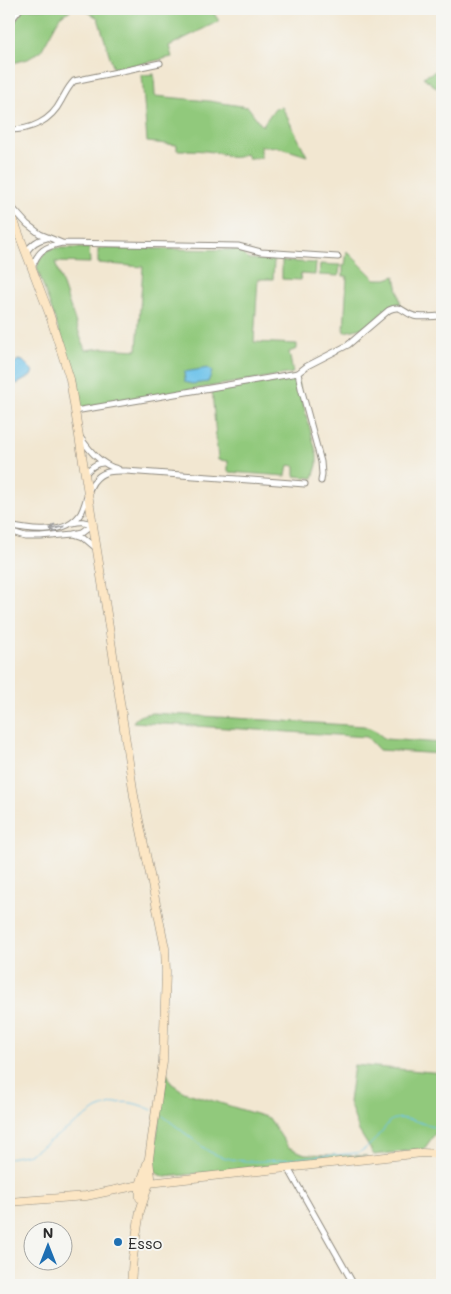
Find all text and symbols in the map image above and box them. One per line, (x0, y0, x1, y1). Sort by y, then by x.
one-way arrow (49, 524, 65, 533)
north arrow (22, 1222, 72, 1272)
text: N (43, 1223, 53, 1242)
place label: Esso (128, 1232, 162, 1253)
marker: Esso (112, 1236, 124, 1248)

